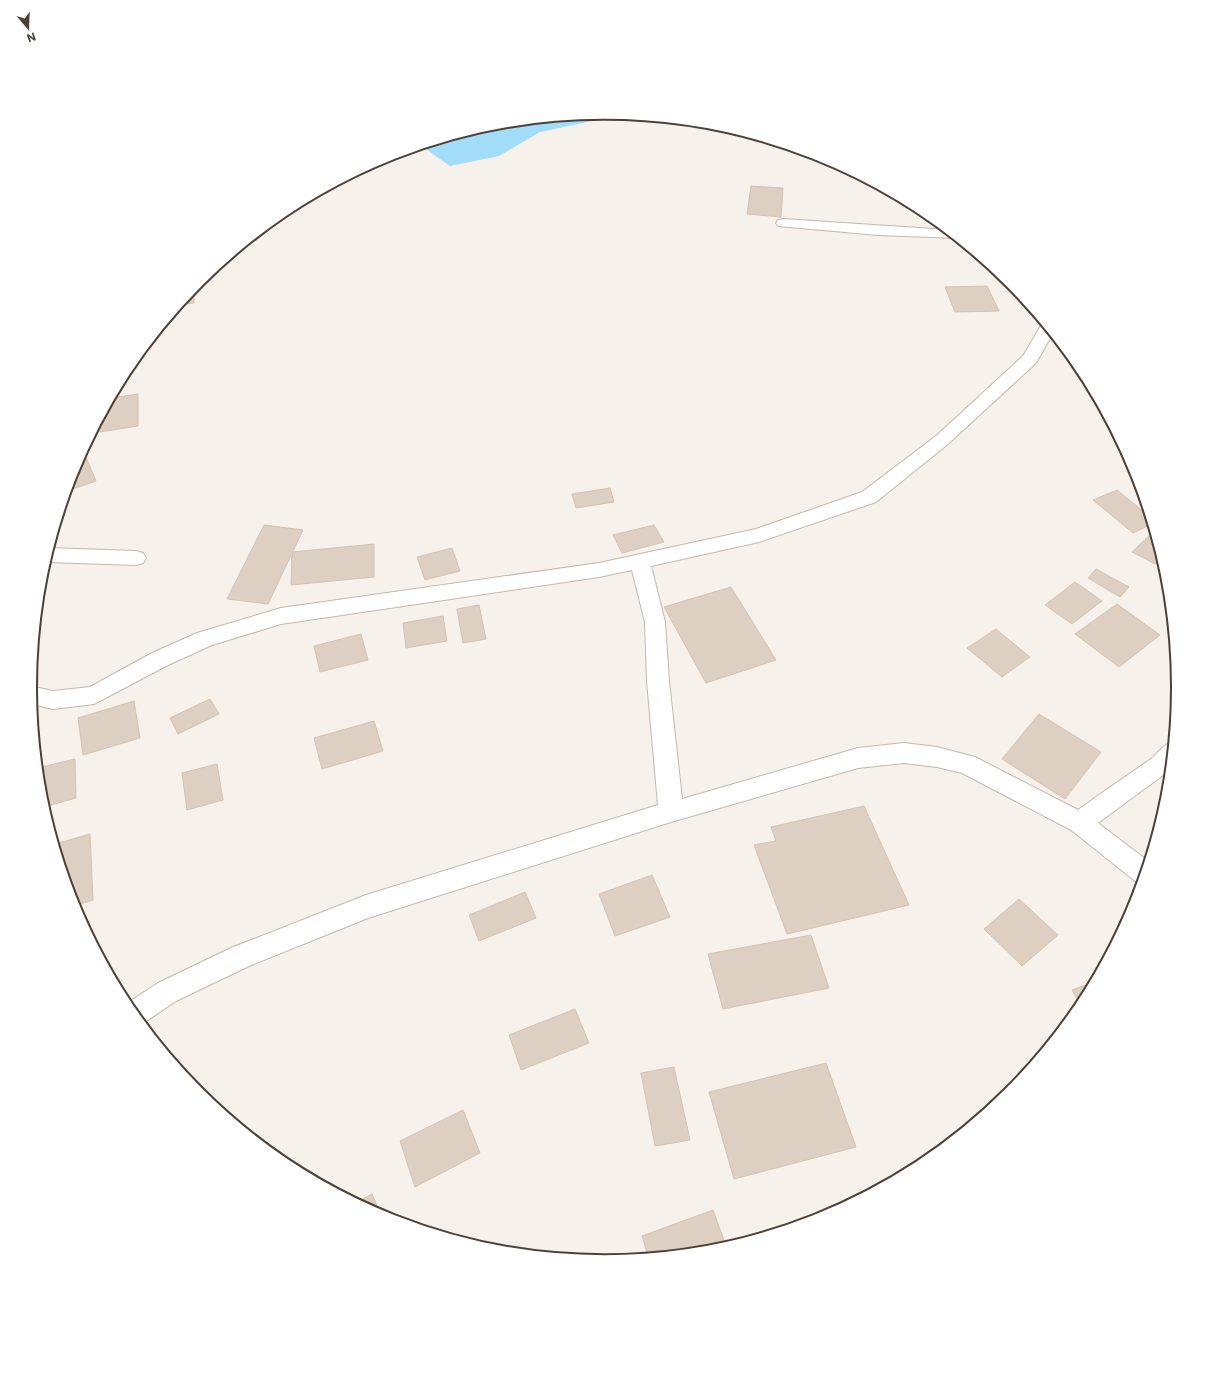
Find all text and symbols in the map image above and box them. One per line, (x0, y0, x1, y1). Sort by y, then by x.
north arrow (8, 8, 48, 48)
text: N (25, 29, 38, 45)

